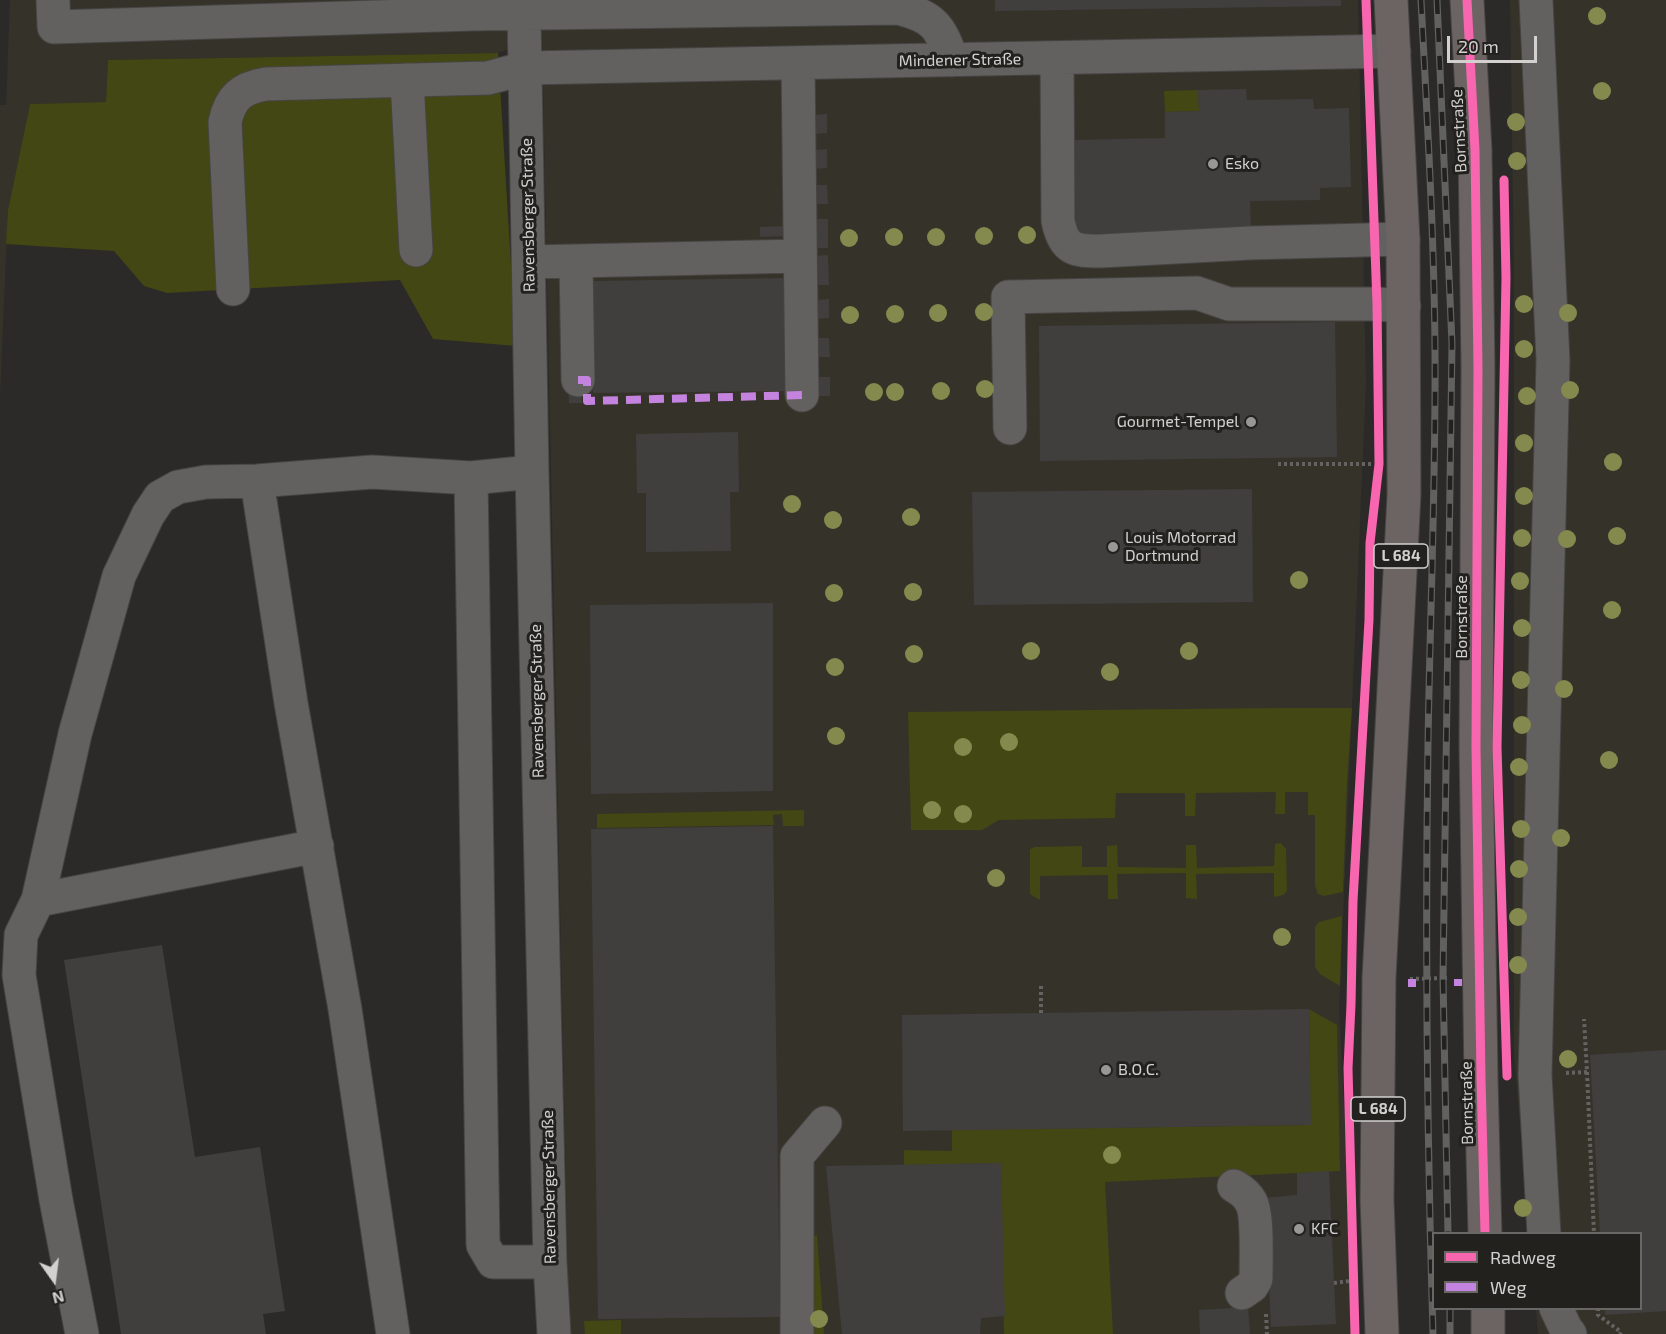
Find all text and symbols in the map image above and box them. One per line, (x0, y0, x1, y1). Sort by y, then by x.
scale bar (1450, 24, 1540, 62)
text: 20 m (1458, 35, 1499, 57)
street label: Mindener Straße (899, 49, 1021, 71)
street label: Bornstraße (1447, 89, 1471, 173)
street label: Ravensberger Straße (517, 138, 539, 292)
place label: Esko (1225, 154, 1259, 174)
marker: Esko (1206, 157, 1220, 171)
place label: Gourmet-Tempel (1117, 412, 1239, 432)
marker: Gourmet-Tempel (1244, 415, 1258, 429)
place label: Louis Motorrad Dortmund (1125, 528, 1236, 566)
marker: Louis Motorrad Dortmund (1106, 540, 1120, 554)
road number: L 684 (1374, 544, 1428, 568)
street label: Bornstraße (1452, 575, 1472, 659)
street label: Ravensberger Straße (526, 624, 548, 778)
place label: B.O.C. (1118, 1060, 1159, 1080)
street label: Bornstraße (1457, 1061, 1477, 1145)
marker: B.O.C. (1099, 1063, 1113, 1077)
road number: L 684 (1351, 1097, 1405, 1121)
street label: Ravensberger Straße (538, 1110, 560, 1264)
place label: KFC (1311, 1219, 1338, 1239)
marker: KFC (1292, 1222, 1306, 1236)
legend (1432, 1232, 1642, 1310)
text: Radweg (1490, 1246, 1556, 1268)
north arrow (24, 1250, 84, 1310)
text: Weg (1490, 1276, 1526, 1298)
text: N (51, 1287, 66, 1309)

